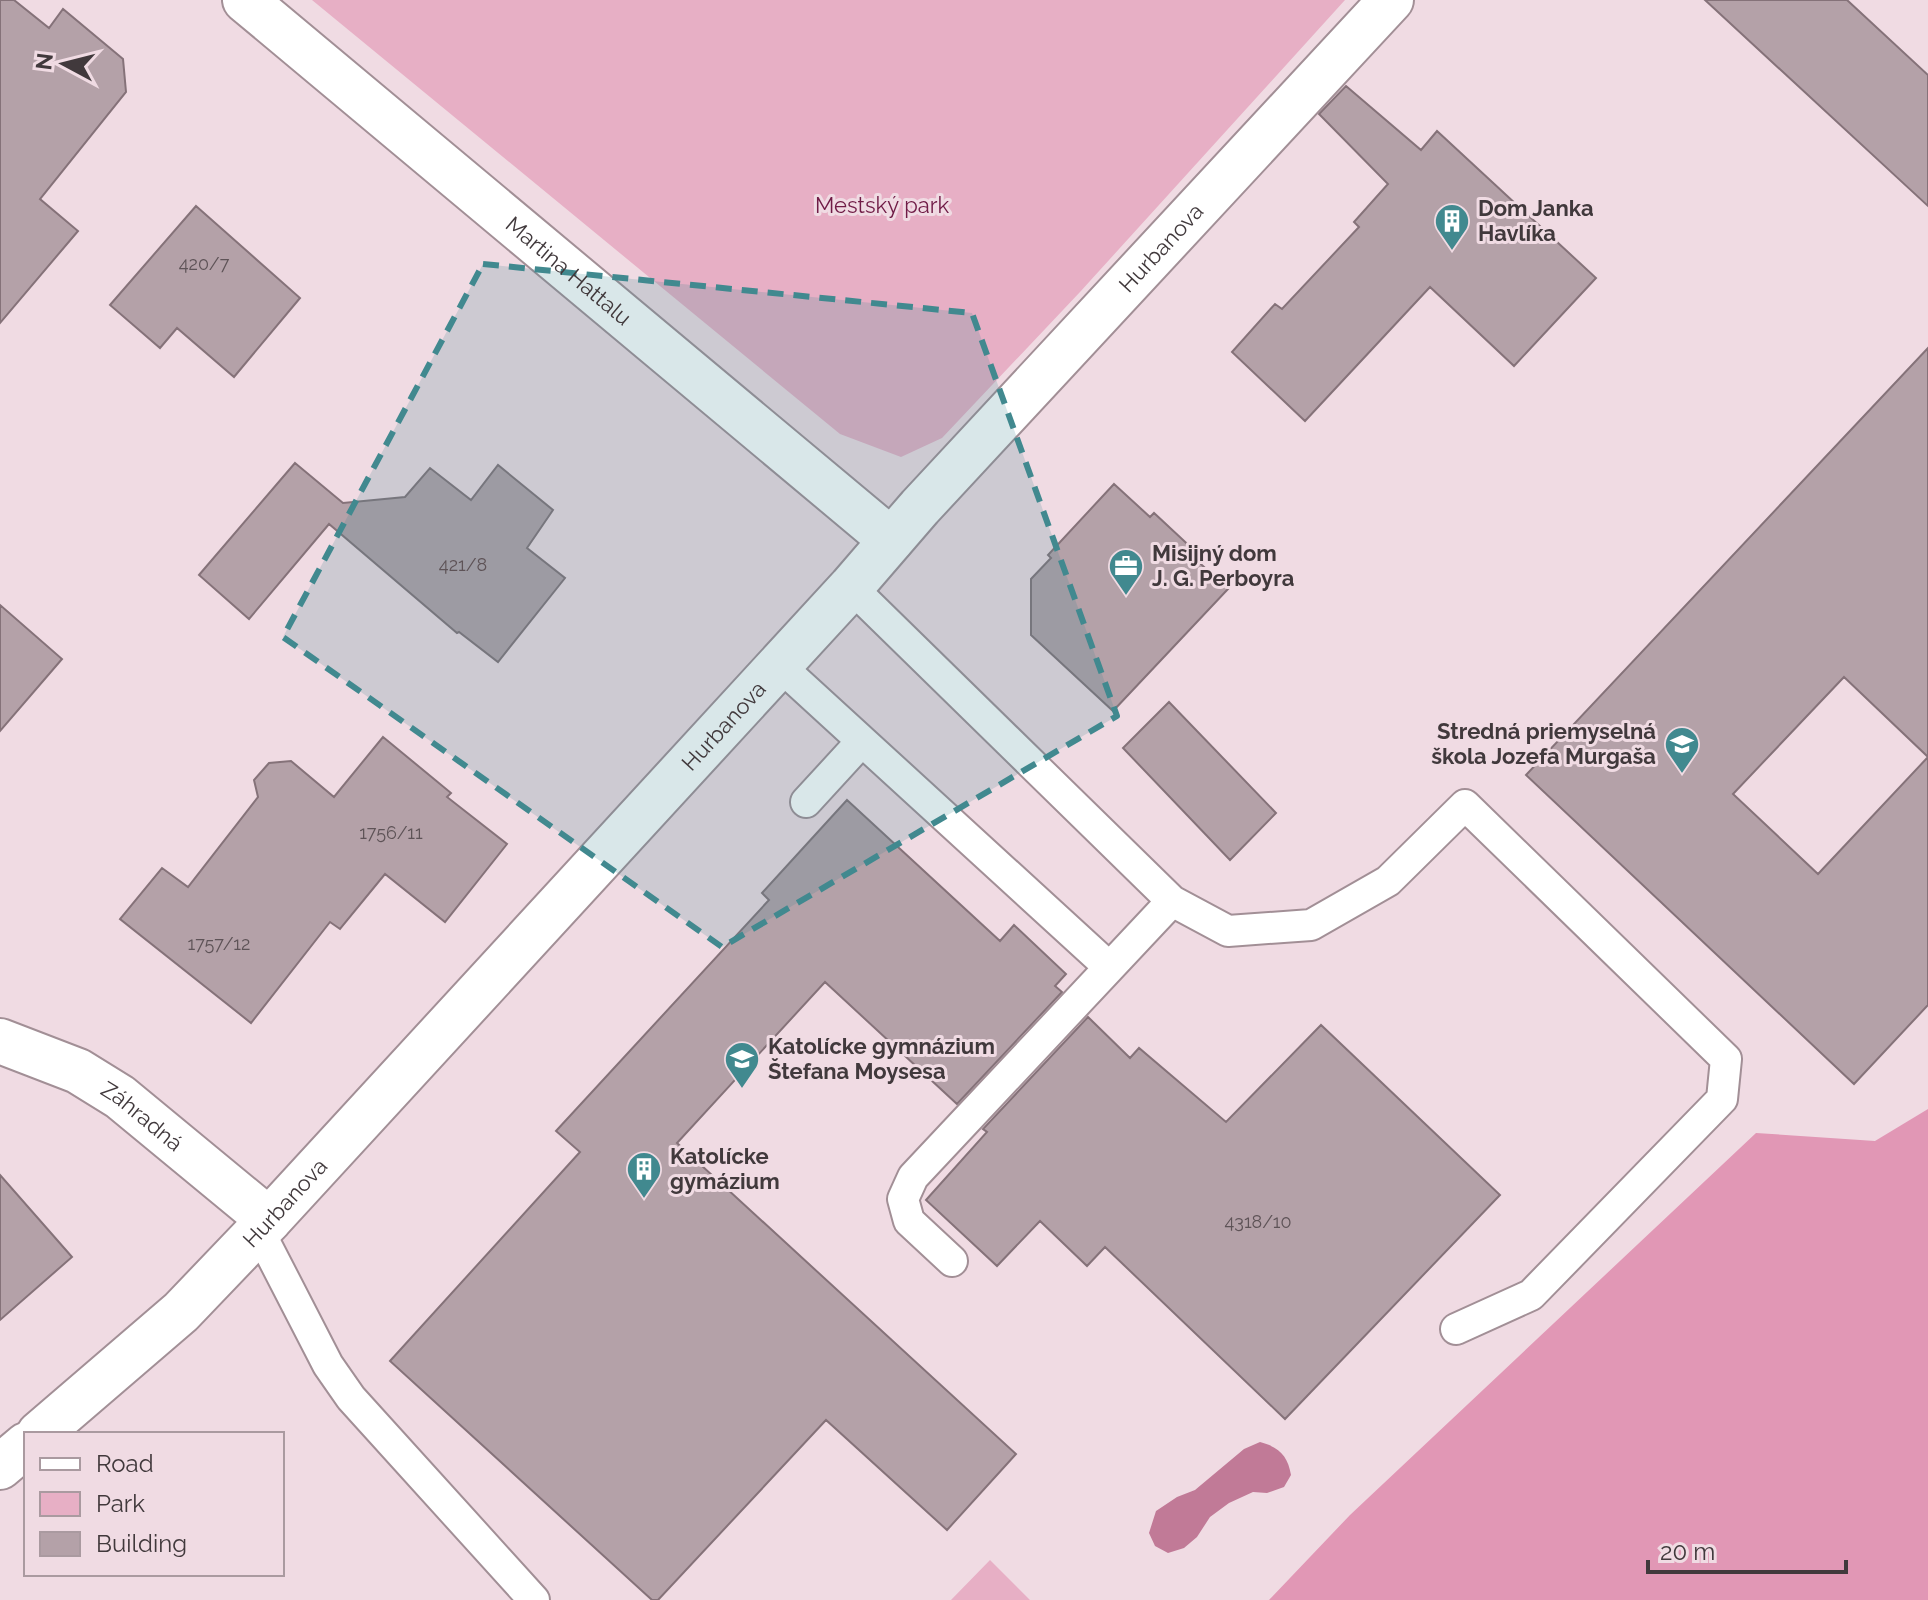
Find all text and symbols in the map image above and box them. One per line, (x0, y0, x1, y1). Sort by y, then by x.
north arrow (24, 24, 104, 104)
text: N (30, 52, 58, 71)
park label: Mestský park (815, 192, 949, 218)
place label: Dom Janka Havlíka (1478, 195, 1594, 246)
street label: Hurbanova (1113, 198, 1208, 297)
building icon: Dom Janka Havlíka (1433, 202, 1471, 252)
street label: Martina Hattalu (501, 211, 637, 330)
house number: 420/7 (179, 253, 230, 274)
place label: Misijný dom J. G. Perboyra (1152, 540, 1294, 591)
office icon: Misijný dom J. G. Perboyra (1107, 547, 1145, 597)
house number: 421/8 (439, 554, 487, 575)
street label: Hurbanova (676, 676, 771, 776)
place label: Stredná priemyselná škola Jozefa Murgaša (1431, 718, 1656, 769)
school or university icon: Stredná priemyselná škola Jozefa Murgaša (1663, 725, 1701, 775)
house number: 1756/11 (359, 822, 423, 843)
house number: 1757/12 (188, 933, 250, 954)
place label: Katolícke gymnázium Štefana Moysesa (768, 1033, 995, 1084)
school or university icon: Katolícke gymnázium Štefana Moysesa (723, 1040, 761, 1090)
street label: Záhradná (97, 1076, 188, 1156)
place label: Katolícke gymázium (670, 1143, 780, 1194)
building icon: Katolícke gymázium (625, 1150, 663, 1200)
street label: Hurbanova (237, 1153, 332, 1252)
house number: 4318/10 (1224, 1211, 1292, 1232)
legend (24, 1432, 284, 1576)
text: Road (96, 1449, 154, 1478)
text: Park (96, 1489, 145, 1518)
scale bar (1648, 1524, 1846, 1574)
text: Building (96, 1529, 187, 1558)
text: 20 m (1660, 1537, 1715, 1566)

